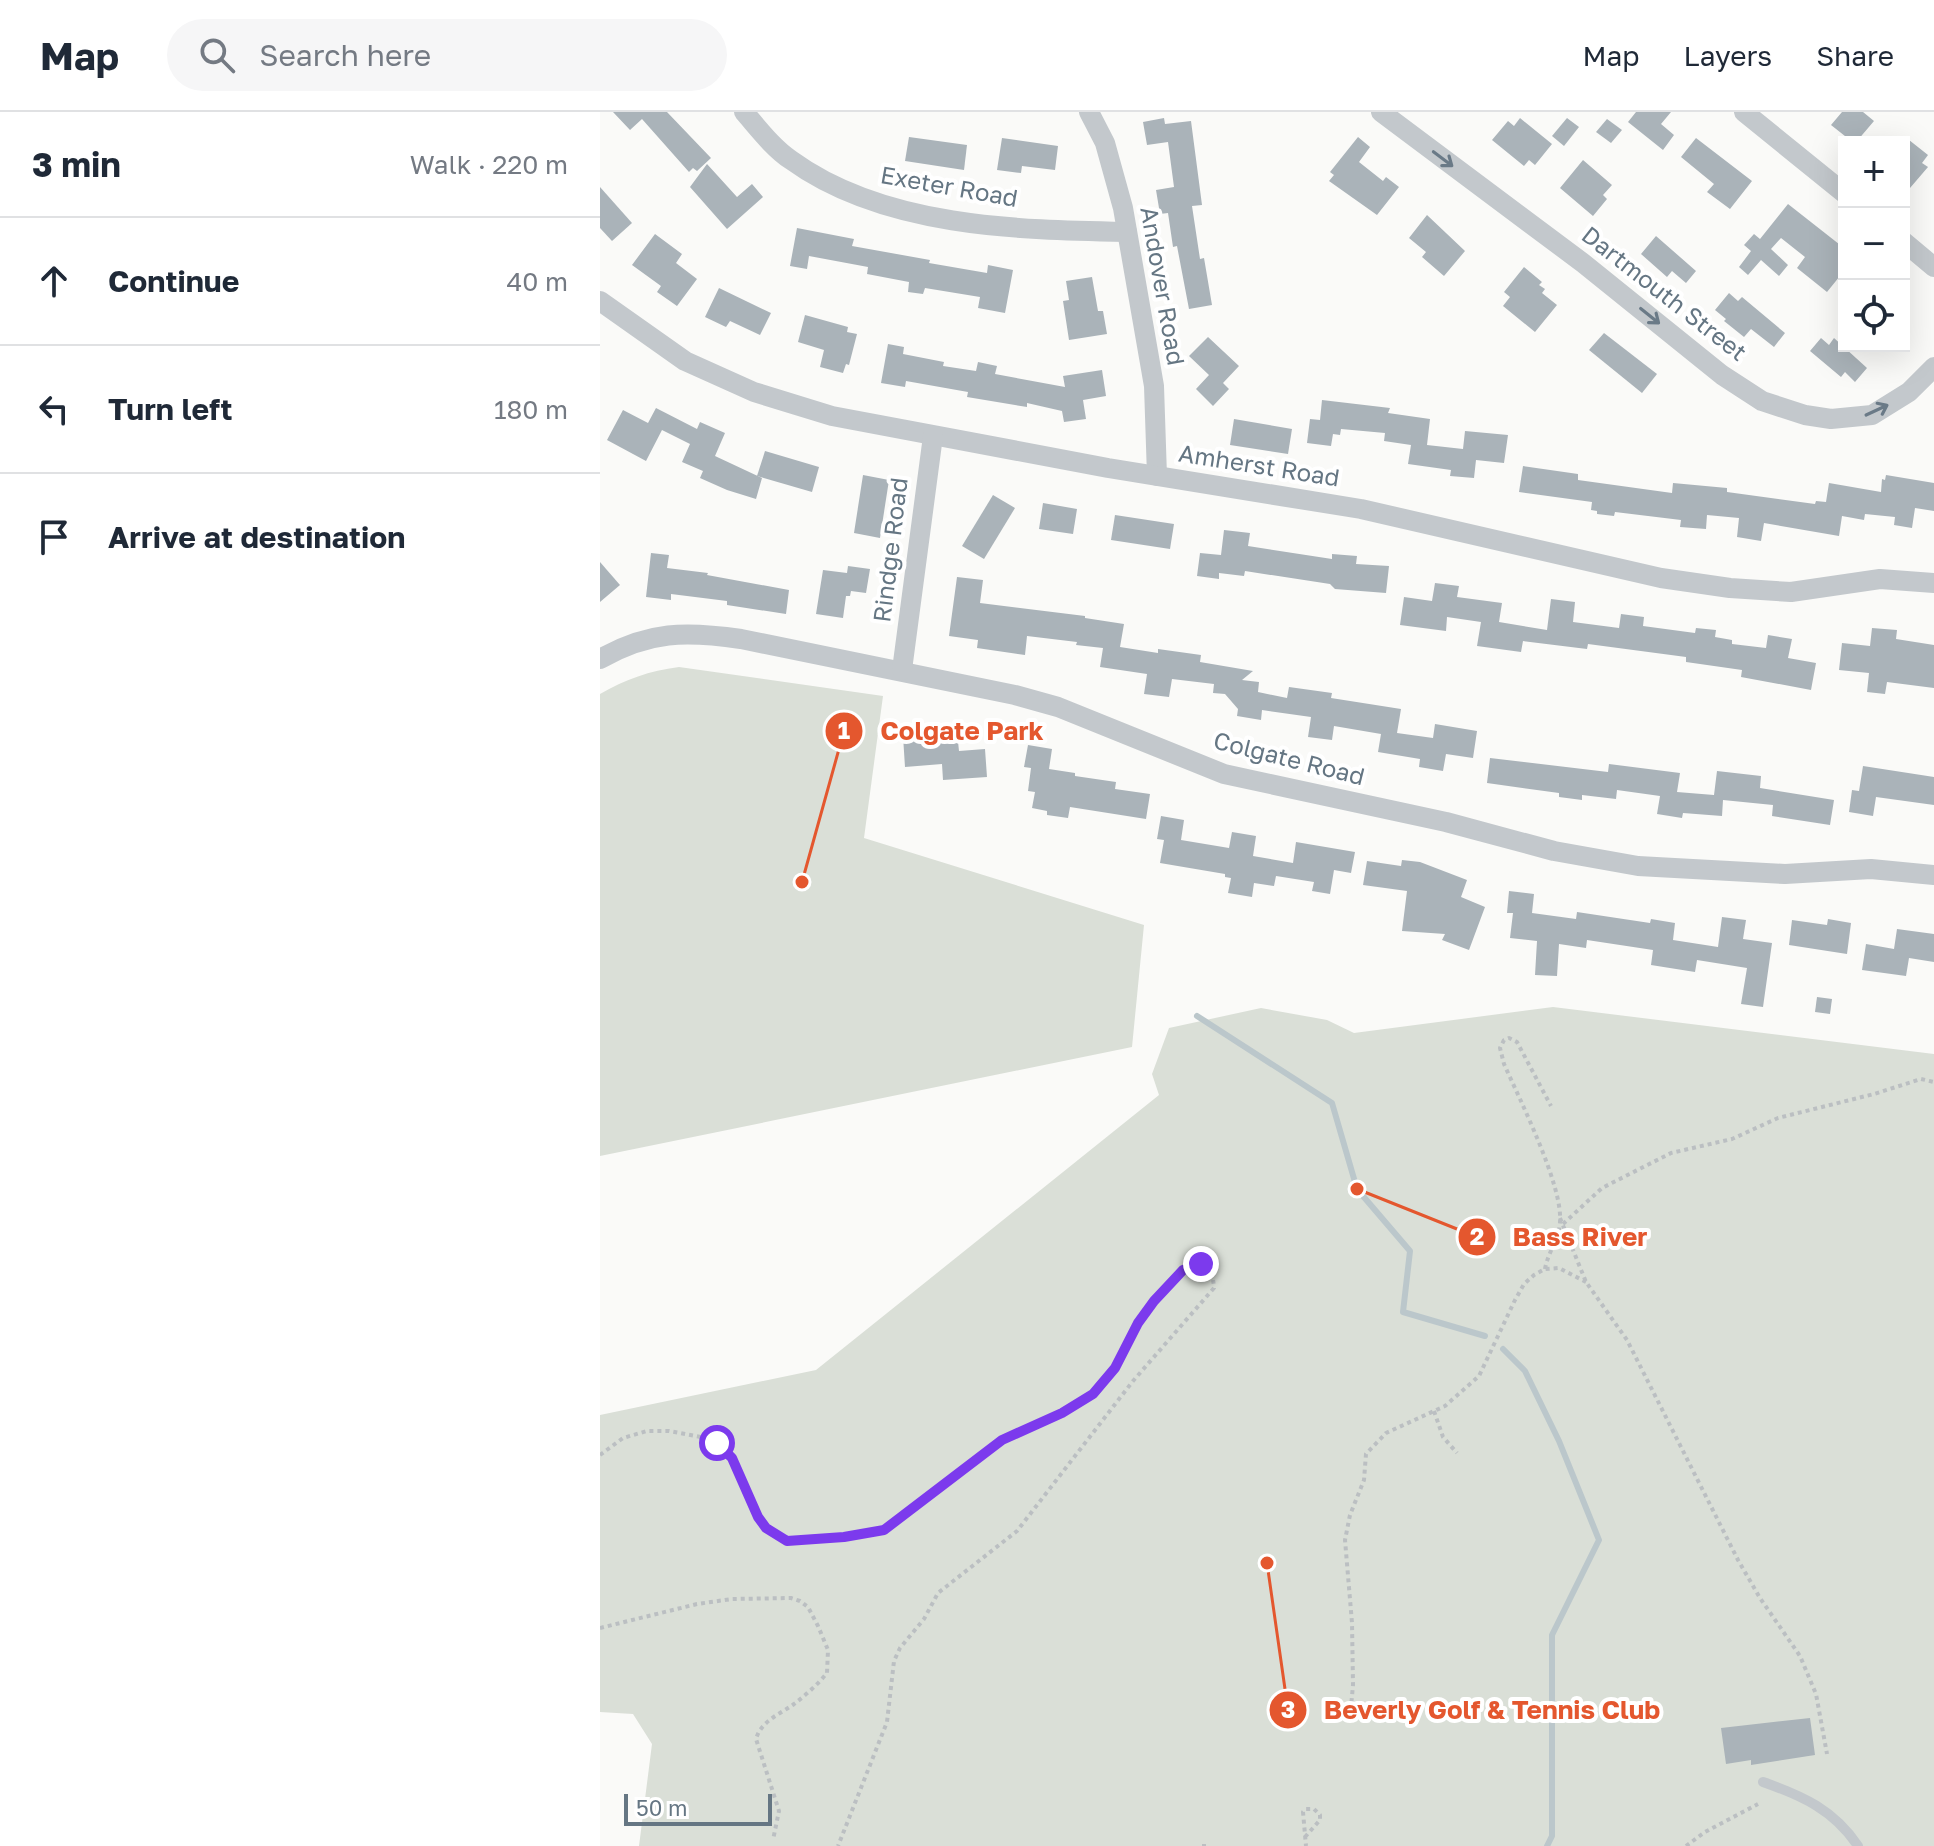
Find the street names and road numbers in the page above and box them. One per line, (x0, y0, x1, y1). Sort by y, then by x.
street label: Exeter Road (878, 159, 1020, 212)
street label: Andover Road (1135, 204, 1192, 367)
street label: Dartmouth Street (1577, 219, 1753, 366)
street label: Amherst Road (1177, 437, 1342, 492)
street label: Rindge Road (866, 476, 913, 624)
street label: Colgate Road (1211, 725, 1368, 790)

